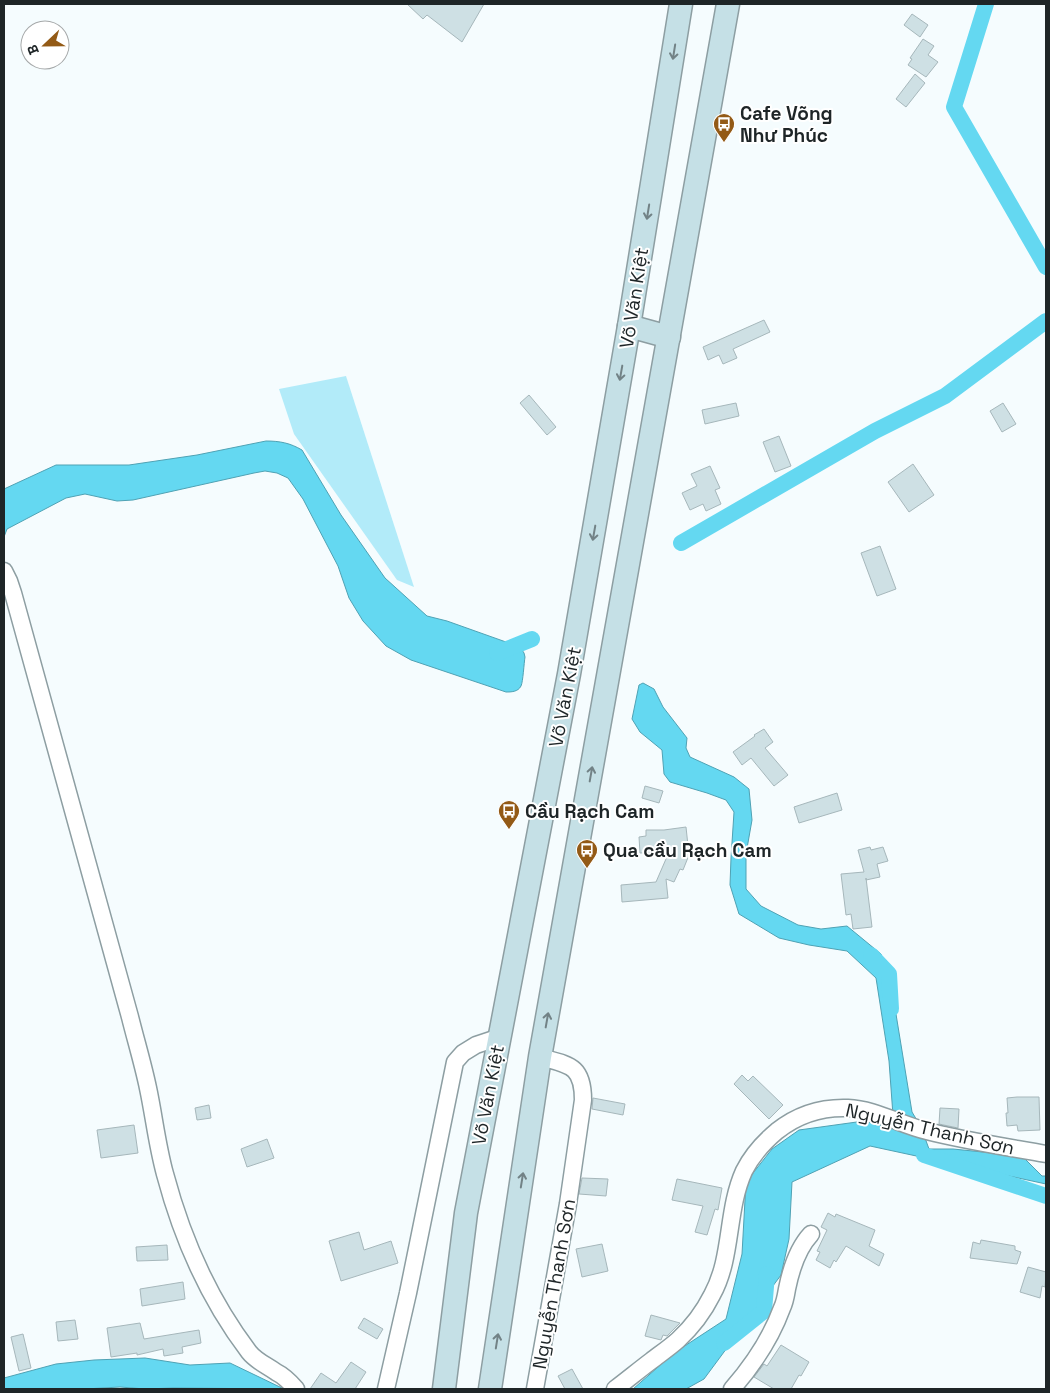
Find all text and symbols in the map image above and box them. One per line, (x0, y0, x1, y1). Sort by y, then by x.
north arrow (20, 20, 70, 70)
text: B (23, 42, 43, 58)
one-way arrow (668, 44, 678, 60)
place label: Cafe Võng Như Phúc (740, 101, 833, 148)
bus stop icon: Cafe Võng Như Phúc (712, 112, 736, 143)
one-way arrow (642, 204, 652, 220)
street label: Võ Văn Kiệt (614, 246, 654, 350)
one-way arrow (616, 364, 626, 380)
one-way arrow (588, 524, 598, 540)
street label: Võ Văn Kiệt (543, 645, 587, 749)
one-way arrow (586, 766, 596, 782)
bus stop icon: Cầu Rạch Cam (497, 799, 521, 830)
place label: Cầu Rạch Cam (525, 799, 654, 824)
bus stop icon: Qua cầu Rạch Cam (575, 838, 599, 869)
place label: Qua cầu Rạch Cam (603, 838, 772, 863)
one-way arrow (542, 1012, 552, 1028)
street label: Võ Văn Kiệt (466, 1043, 510, 1147)
street label: Nguyễn Thanh Sơn (843, 1097, 1017, 1161)
one-way arrow (517, 1173, 527, 1189)
street label: Nguyễn Thanh Sơn (527, 1197, 581, 1371)
one-way arrow (493, 1333, 503, 1349)

